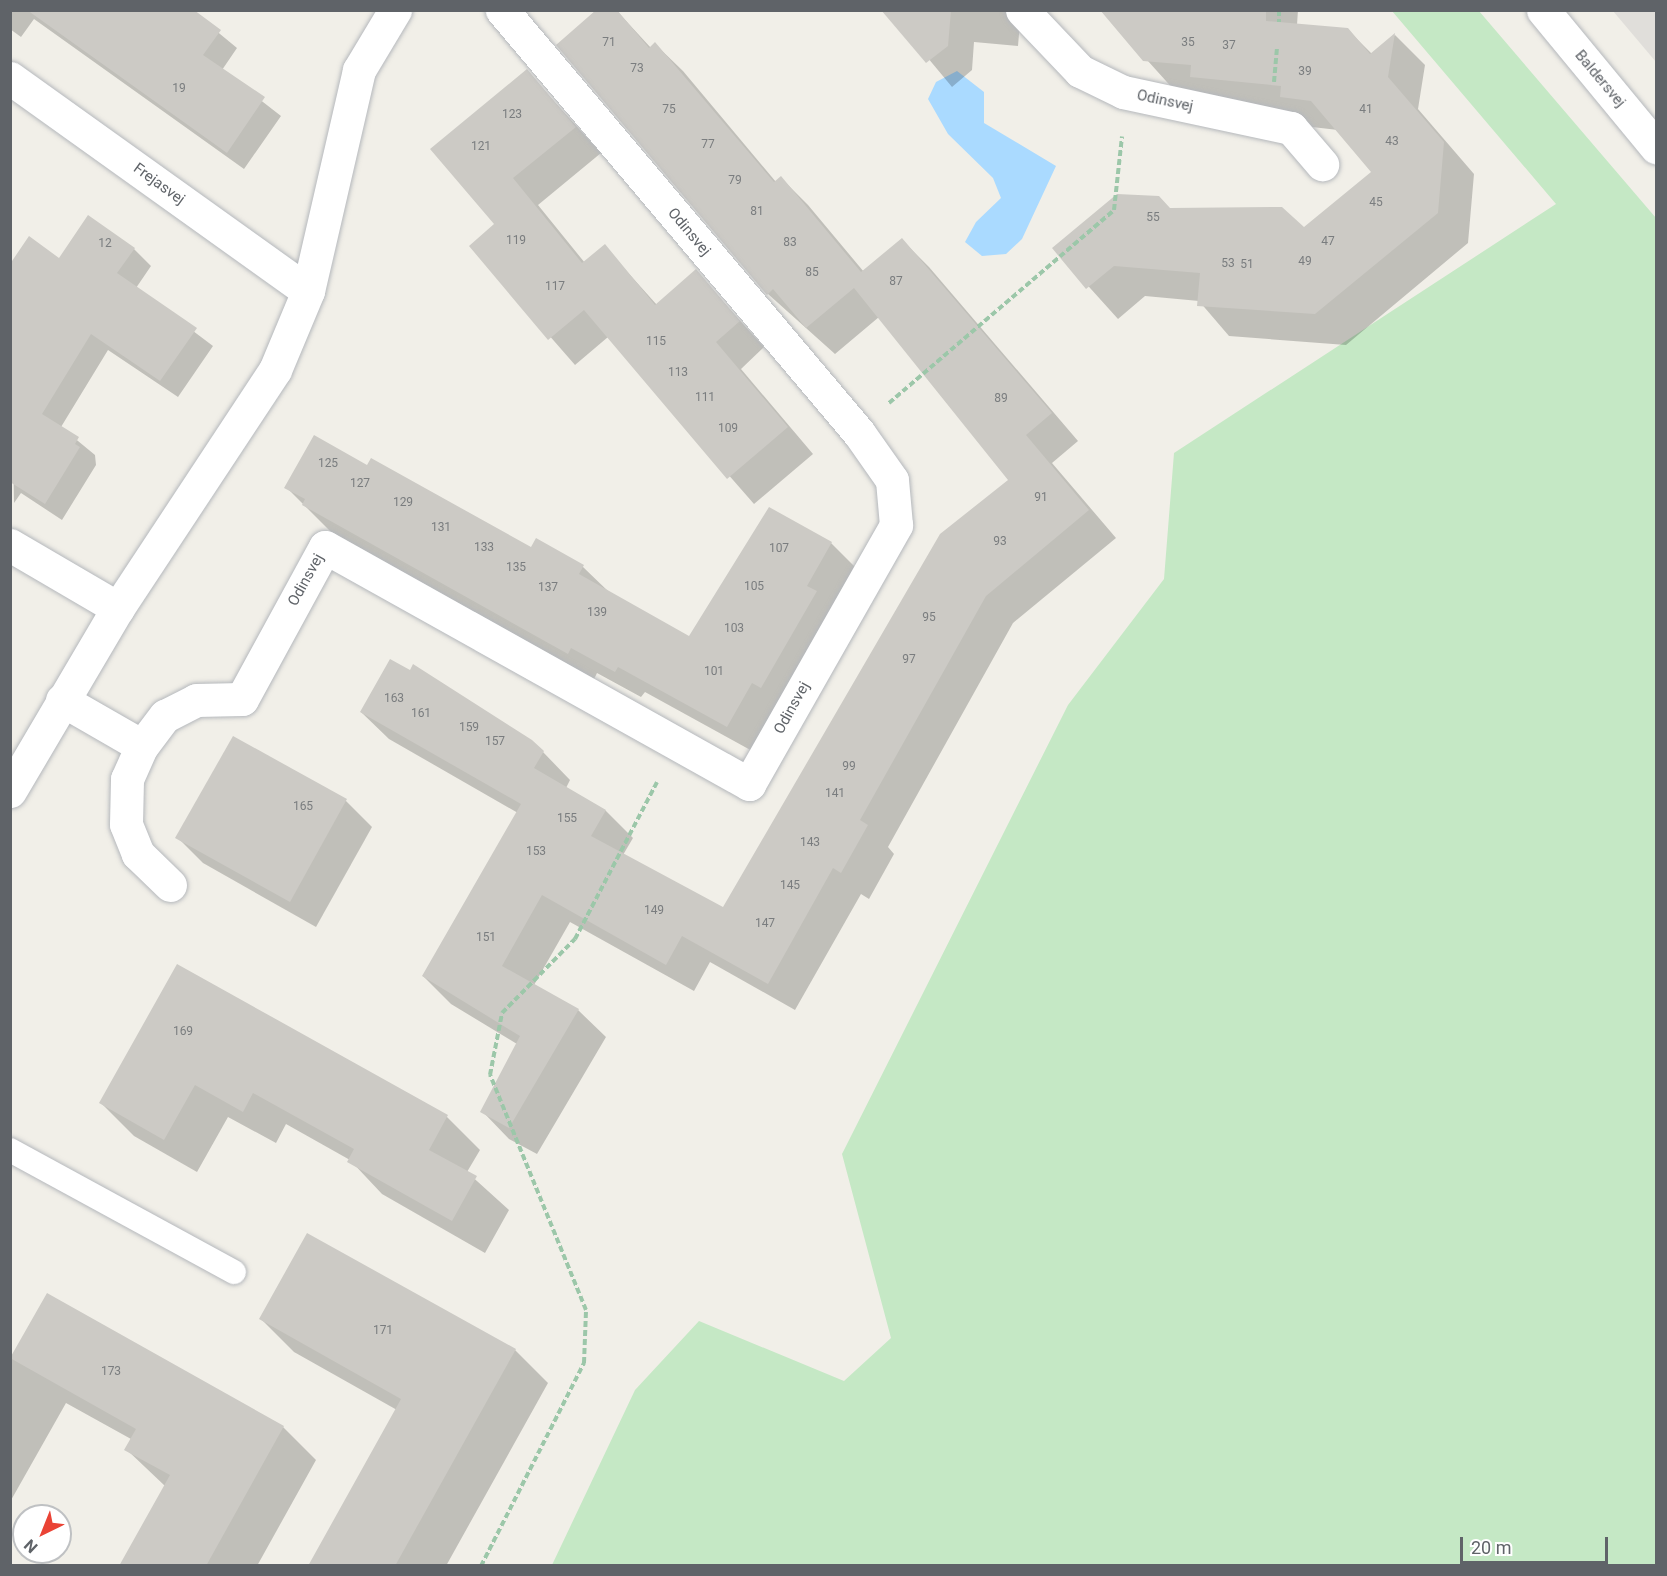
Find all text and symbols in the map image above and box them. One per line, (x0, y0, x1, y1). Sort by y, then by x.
house number: 71 (602, 36, 616, 50)
house number: 35 (1181, 36, 1195, 50)
house number: 37 (1222, 39, 1236, 53)
street label: Baldersvej (1571, 47, 1629, 111)
house number: 73 (630, 62, 644, 76)
house number: 39 (1298, 65, 1312, 79)
house number: 19 (172, 82, 186, 96)
street label: Odinsvej (1135, 86, 1195, 116)
house number: 75 (662, 103, 676, 117)
house number: 41 (1359, 103, 1373, 117)
house number: 123 (502, 108, 522, 122)
house number: 43 (1385, 135, 1399, 149)
house number: 77 (701, 138, 715, 152)
house number: 121 (471, 140, 491, 154)
street label: Frejasvej (130, 159, 188, 209)
house number: 79 (728, 174, 742, 188)
house number: 45 (1369, 196, 1383, 210)
street label: Odinsvej (664, 204, 714, 260)
house number: 81 (750, 205, 764, 219)
house number: 55 (1146, 211, 1160, 225)
house number: 119 (506, 234, 526, 248)
house number: 47 (1321, 235, 1335, 249)
house number: 83 (783, 236, 797, 250)
house number: 12 (98, 237, 112, 251)
house number: 49 (1298, 255, 1312, 269)
house number: 53 (1221, 257, 1235, 271)
house number: 51 (1240, 258, 1254, 272)
house number: 85 (805, 266, 819, 280)
house number: 87 (889, 275, 903, 289)
house number: 117 (545, 280, 565, 294)
house number: 115 (646, 335, 666, 349)
house number: 113 (668, 366, 688, 380)
house number: 111 (695, 391, 715, 405)
house number: 89 (994, 392, 1008, 406)
house number: 109 (718, 422, 738, 436)
house number: 125 (318, 457, 338, 471)
house number: 127 (350, 477, 370, 491)
house number: 91 (1034, 491, 1048, 505)
house number: 129 (393, 496, 413, 510)
house number: 131 (431, 521, 451, 535)
house number: 93 (993, 535, 1007, 549)
house number: 133 (474, 541, 494, 555)
house number: 107 (769, 542, 789, 556)
street label: Odinsvej (284, 551, 328, 609)
house number: 135 (506, 561, 526, 575)
house number: 105 (744, 580, 764, 594)
house number: 137 (538, 581, 558, 595)
house number: 139 (587, 606, 607, 620)
house number: 95 (922, 611, 936, 625)
house number: 103 (724, 622, 744, 636)
house number: 97 (902, 653, 916, 667)
house number: 101 (704, 665, 724, 679)
street label: Odinsvej (770, 679, 814, 737)
house number: 163 (384, 692, 404, 706)
house number: 161 (411, 707, 431, 721)
house number: 159 (459, 721, 479, 735)
house number: 157 (485, 735, 505, 749)
house number: 99 (842, 760, 856, 774)
house number: 141 (825, 787, 845, 801)
house number: 165 (293, 800, 313, 814)
house number: 155 (557, 812, 577, 826)
house number: 143 (800, 836, 820, 850)
house number: 153 (526, 845, 546, 859)
house number: 145 (780, 879, 800, 893)
house number: 149 (644, 904, 664, 918)
house number: 147 (755, 917, 775, 931)
house number: 151 (476, 931, 496, 945)
house number: 169 (173, 1025, 193, 1039)
house number: 171 (373, 1324, 393, 1338)
house number: 173 (101, 1365, 121, 1379)
north arrow (12, 1504, 72, 1564)
scale bar (1463, 1525, 1612, 1563)
text: N (20, 1535, 41, 1557)
text: 20 m (1471, 1537, 1511, 1558)

